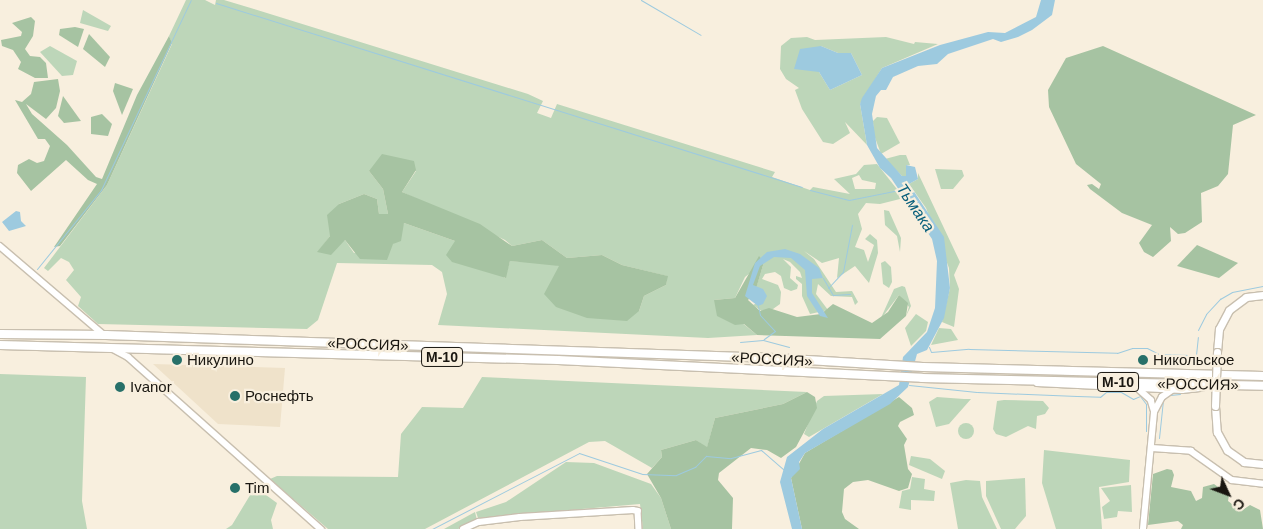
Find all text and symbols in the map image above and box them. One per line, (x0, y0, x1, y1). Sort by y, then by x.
water label: Тьмака (892, 180, 938, 236)
street label: «РОССИЯ» (327, 334, 409, 354)
road number: М-10 (421, 346, 463, 368)
street label: «РОССИЯ» (731, 348, 813, 370)
place label: Никулино (187, 351, 254, 369)
place label: Никольское (1153, 351, 1234, 369)
marker: Никулино (171, 354, 183, 366)
marker: Никольское (1137, 354, 1149, 366)
road number: М-10 (1097, 371, 1139, 394)
street label: «РОССИЯ» (1157, 374, 1239, 394)
place label: Ivanor (130, 378, 172, 396)
marker: Ivanor (114, 381, 126, 393)
place label: Роснефть (245, 387, 314, 405)
marker: Роснефть (229, 390, 241, 402)
north arrow (1203, 469, 1253, 519)
place label: Tim (245, 479, 269, 497)
marker: Tim (229, 482, 241, 494)
text: С (1230, 495, 1248, 513)

